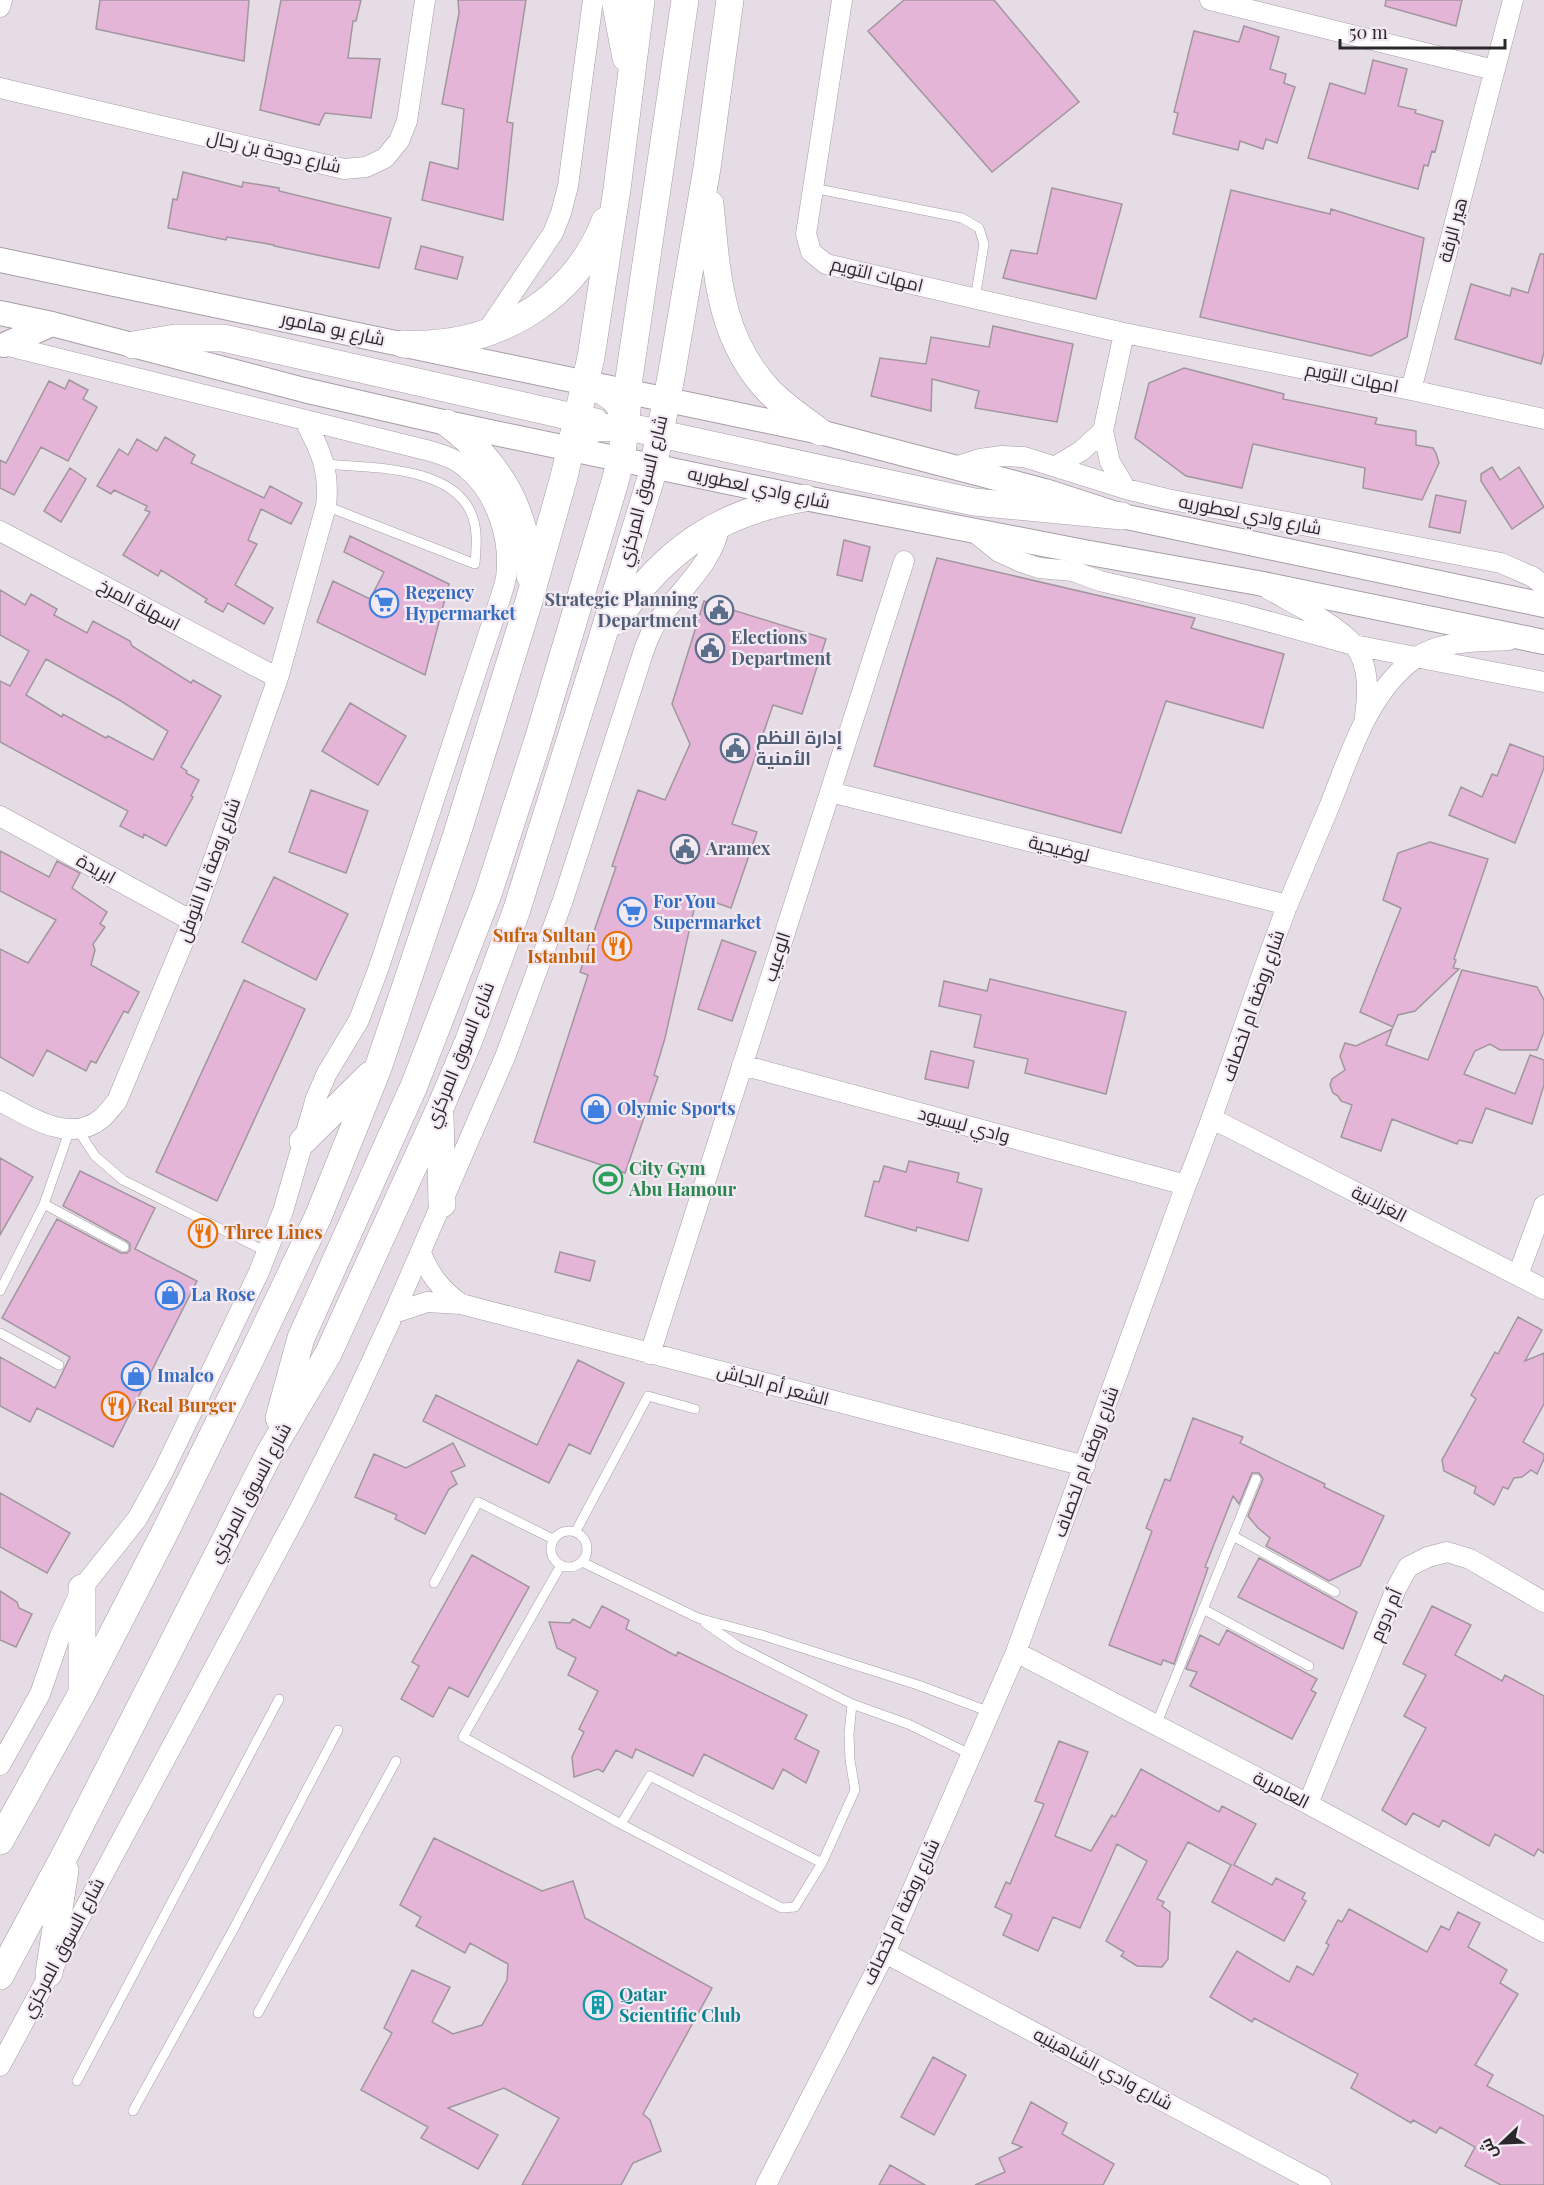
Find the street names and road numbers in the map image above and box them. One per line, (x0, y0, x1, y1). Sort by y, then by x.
street label: شارع دوحة بن رحال (205, 124, 343, 179)
street label: هير الرقة (1432, 195, 1472, 265)
street label: امهات التويم (828, 251, 926, 298)
street label: شارع بو هامور (278, 305, 387, 352)
street label: امهات التويم (1303, 356, 1401, 399)
street label: شارع السوق المركزي (612, 413, 675, 570)
street label: شارع وادي لعطوريه (685, 460, 833, 517)
street label: شارع وادي لعطوريه (1176, 488, 1324, 543)
street label: اسهلة المرخ (94, 572, 185, 637)
street label: شارع روضة ابا النوفل (171, 794, 246, 946)
street label: لوضيحية (1026, 829, 1092, 867)
street label: ابريدة (73, 848, 120, 889)
street label: شارع روضة ام لخصاف (1215, 927, 1290, 1085)
street label: الوعيب (757, 929, 795, 985)
street label: شارع السوق المركزي (419, 978, 502, 1132)
street label: وادي ليسيود (915, 1100, 1013, 1151)
street label: الغزلانية (1348, 1179, 1411, 1227)
street label: الشعر أم الجاش (714, 1358, 832, 1411)
street label: شارع روضة ام لخصاف (1047, 1383, 1125, 1541)
street label: شارع السوق المركزي (202, 1418, 299, 1568)
street label: أم ردوم (1363, 1584, 1408, 1645)
street label: العامرية (1249, 1765, 1314, 1813)
street label: شارع روضة ام لخصاف (856, 1834, 946, 1989)
street label: شارع السوق المركزي (15, 1873, 112, 2023)
street label: شارع وادي الشاهينيه (1028, 2021, 1177, 2118)

